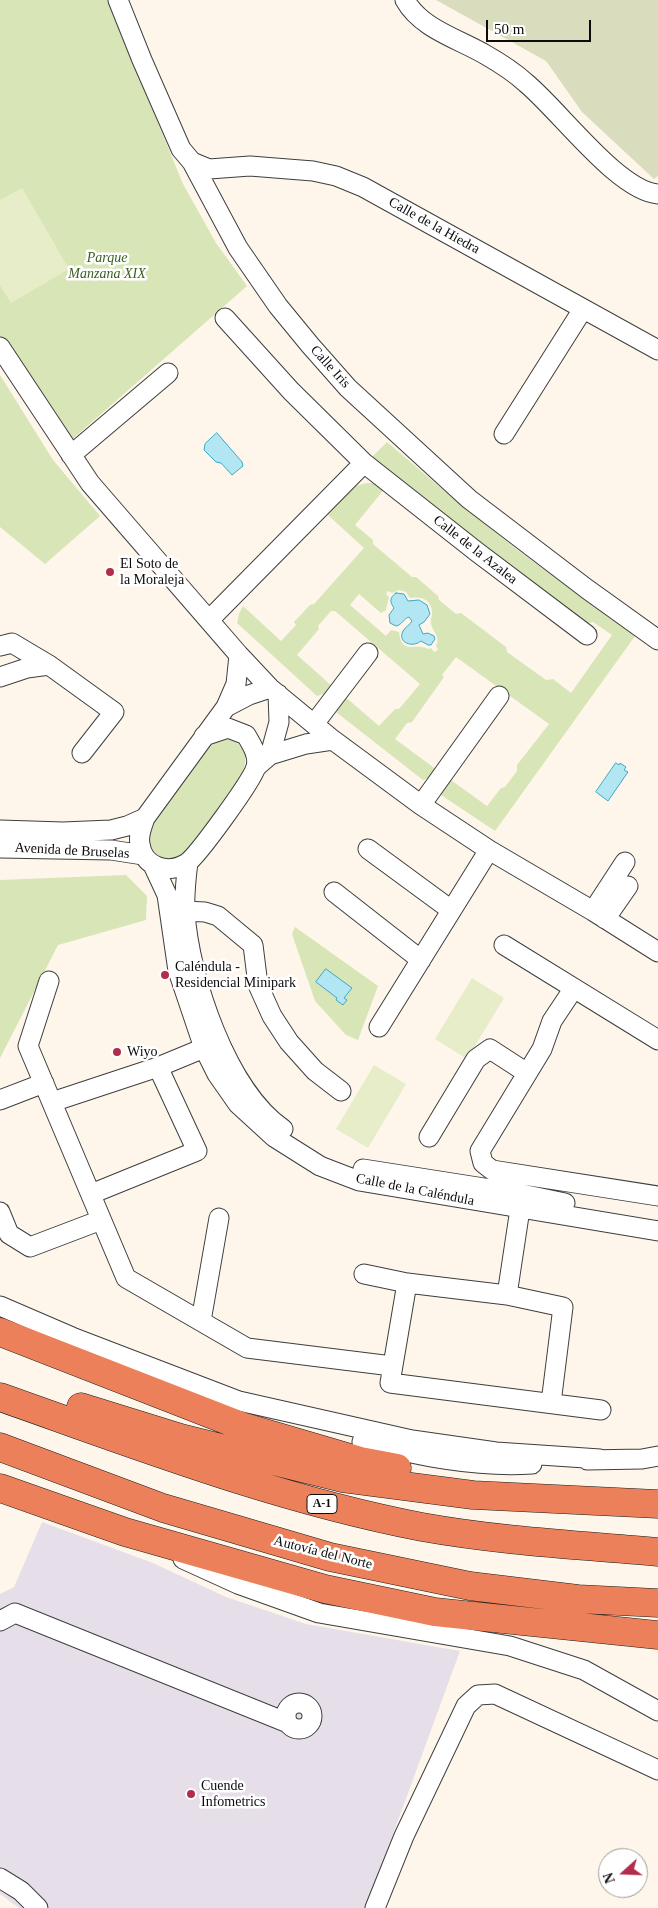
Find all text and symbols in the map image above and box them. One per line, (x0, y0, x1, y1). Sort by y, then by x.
scale bar (488, 10, 593, 42)
text: 50 m (494, 21, 524, 37)
street label: Calle de la Hiedra (386, 194, 482, 258)
park label: Parque Manzana XIX (68, 250, 146, 282)
street label: Calle Iris (306, 342, 354, 392)
street label: Calle de la Azalea (430, 512, 520, 588)
place label: El Soto de la Moraleja (120, 556, 184, 588)
marker: El Soto de la Moraleja (104, 566, 116, 578)
street label: Avenida de Bruselas (14, 840, 130, 862)
place label: Caléndula - Residencial Minipark (175, 959, 296, 992)
marker: Caléndula - Residencial Minipark (159, 969, 171, 981)
place label: Wiyo (127, 1044, 158, 1060)
marker: Wiyo (111, 1046, 123, 1058)
street label: Calle de la Caléndula (354, 1170, 476, 1210)
road number: A-1 (307, 1495, 337, 1514)
street label: Autovía del Norte (272, 1533, 374, 1573)
place label: Cuende Infometrics (201, 1778, 266, 1810)
marker: Cuende Infometrics (185, 1788, 197, 1800)
north arrow (598, 1848, 648, 1898)
text: N (601, 1871, 618, 1885)

